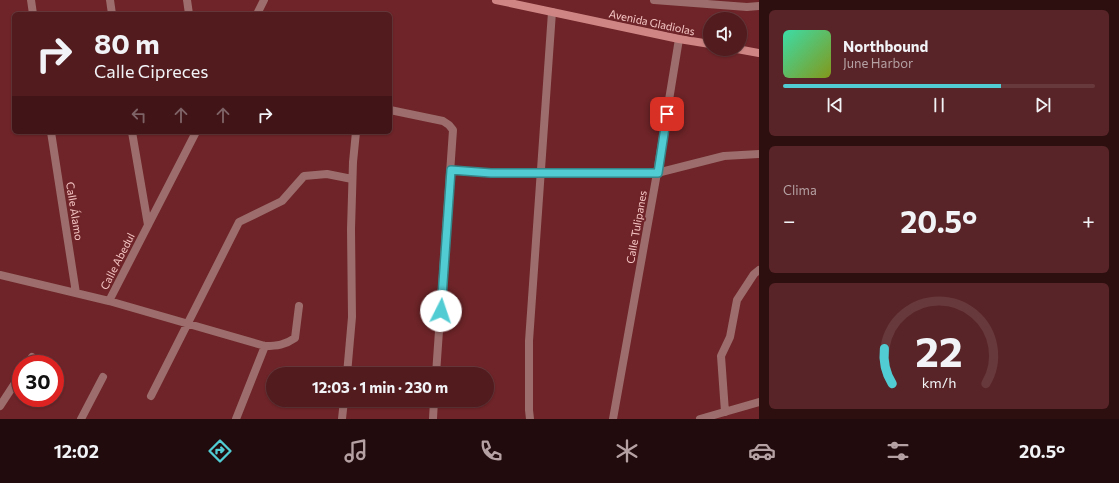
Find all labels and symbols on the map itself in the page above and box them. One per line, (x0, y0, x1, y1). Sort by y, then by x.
street label: Avenida Gladiolas (608, 7, 696, 37)
pin (650, 97, 684, 131)
street label: Calle Álamo (64, 181, 87, 242)
street label: Calle Tulipanes (623, 189, 649, 265)
street label: Calle Abedul (97, 230, 137, 292)
position arrow (420, 290, 462, 332)
speed limit sign: 30 (12, 355, 64, 407)

